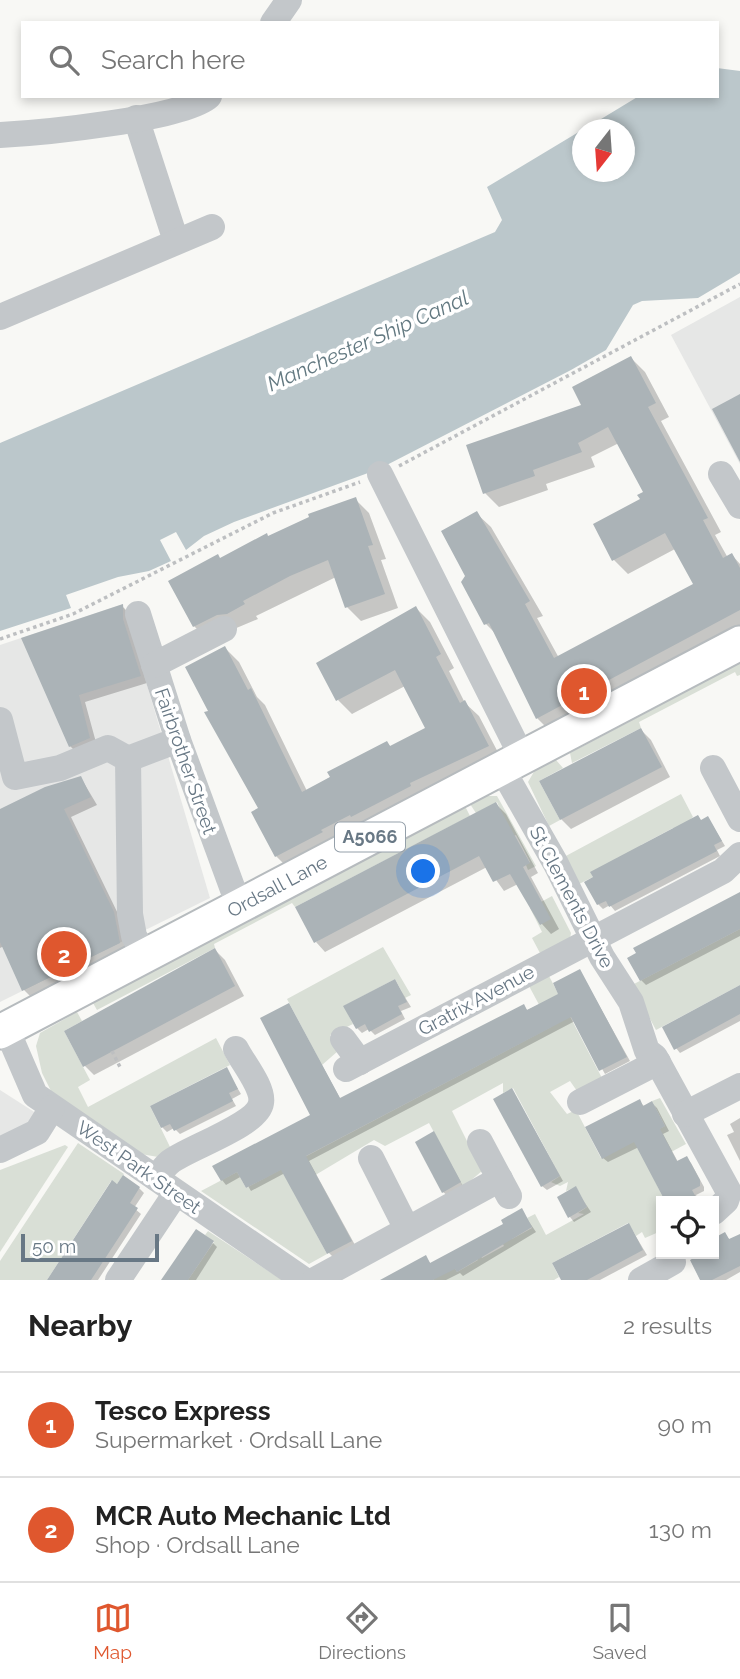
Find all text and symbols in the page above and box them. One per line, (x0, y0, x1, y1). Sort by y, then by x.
search box (21, 21, 719, 98)
icon: search (45, 41, 83, 79)
text: Search here (101, 45, 245, 75)
north arrow (572, 119, 635, 182)
water label: Manchester Ship Canal (263, 285, 472, 396)
pin: 1 (561, 665, 607, 717)
street label: Fairbrother Street (151, 685, 221, 837)
road number: A5066 (335, 822, 405, 852)
street label: St Clements Drive (525, 822, 619, 972)
street label: Ordsall Lane (223, 850, 331, 922)
your location (406, 854, 440, 888)
pin: 2 (41, 928, 87, 980)
street label: Gratrix Avenue (414, 960, 538, 1040)
street label: West Park Street (73, 1116, 206, 1218)
map controls (656, 1196, 719, 1259)
button: locate (656, 1196, 719, 1259)
scale bar (21, 1231, 159, 1263)
text: 50 m (32, 1235, 76, 1257)
text: Nearby (28, 1308, 132, 1343)
text: 2 results (623, 1312, 712, 1339)
text: Tesco Express (95, 1396, 271, 1426)
text: 1 (45, 1411, 57, 1438)
text: 90 m (657, 1411, 712, 1438)
text: Supermarket · Ordsall Lane (95, 1426, 382, 1453)
text: MCR Auto Mechanic Ltd (95, 1501, 391, 1531)
text: 2 (45, 1516, 57, 1543)
text: 130 m (649, 1516, 712, 1543)
text: Shop · Ordsall Lane (95, 1531, 300, 1558)
tab: Map (93, 1599, 132, 1663)
tab: Directions (318, 1599, 406, 1663)
tab: Saved (592, 1599, 647, 1663)

